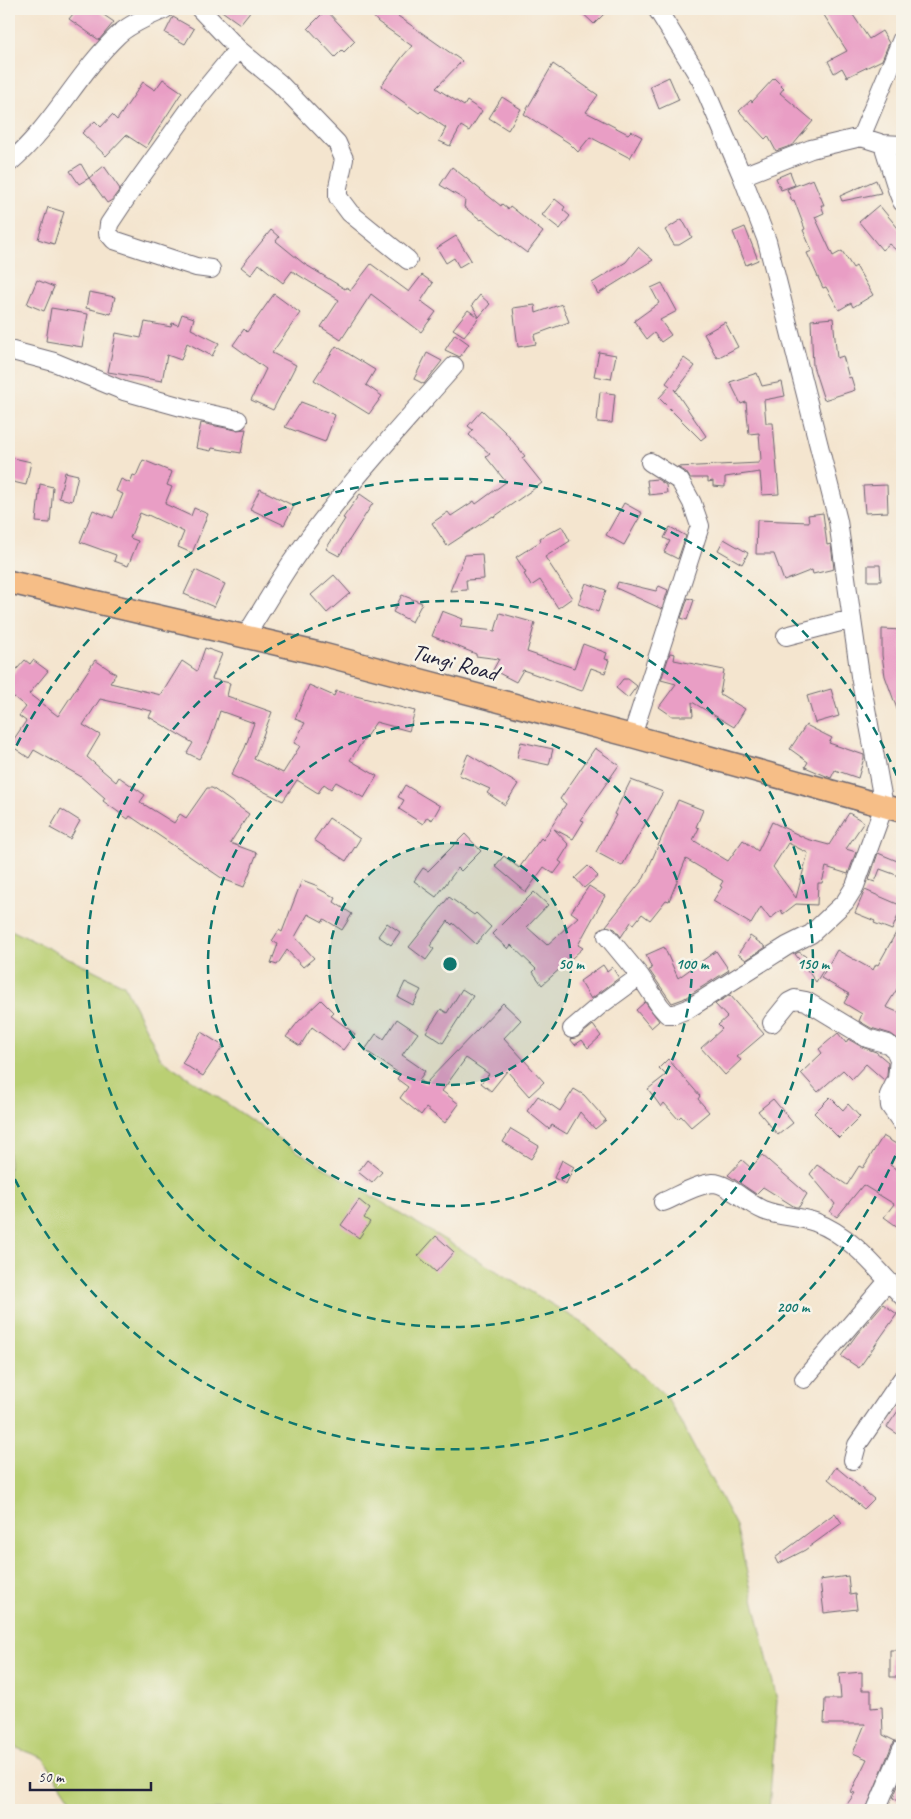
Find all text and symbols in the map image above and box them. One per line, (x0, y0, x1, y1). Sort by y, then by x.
street label: Tungi Road (409, 636, 505, 689)
centre of rings (441, 955, 459, 973)
text: 50 m (558, 955, 585, 974)
text: 100 m (676, 955, 710, 974)
text: 150 m (797, 955, 831, 974)
text: 200 m (777, 1298, 811, 1317)
scale bar (30, 1759, 151, 1791)
text: 50 m (38, 1768, 65, 1787)

